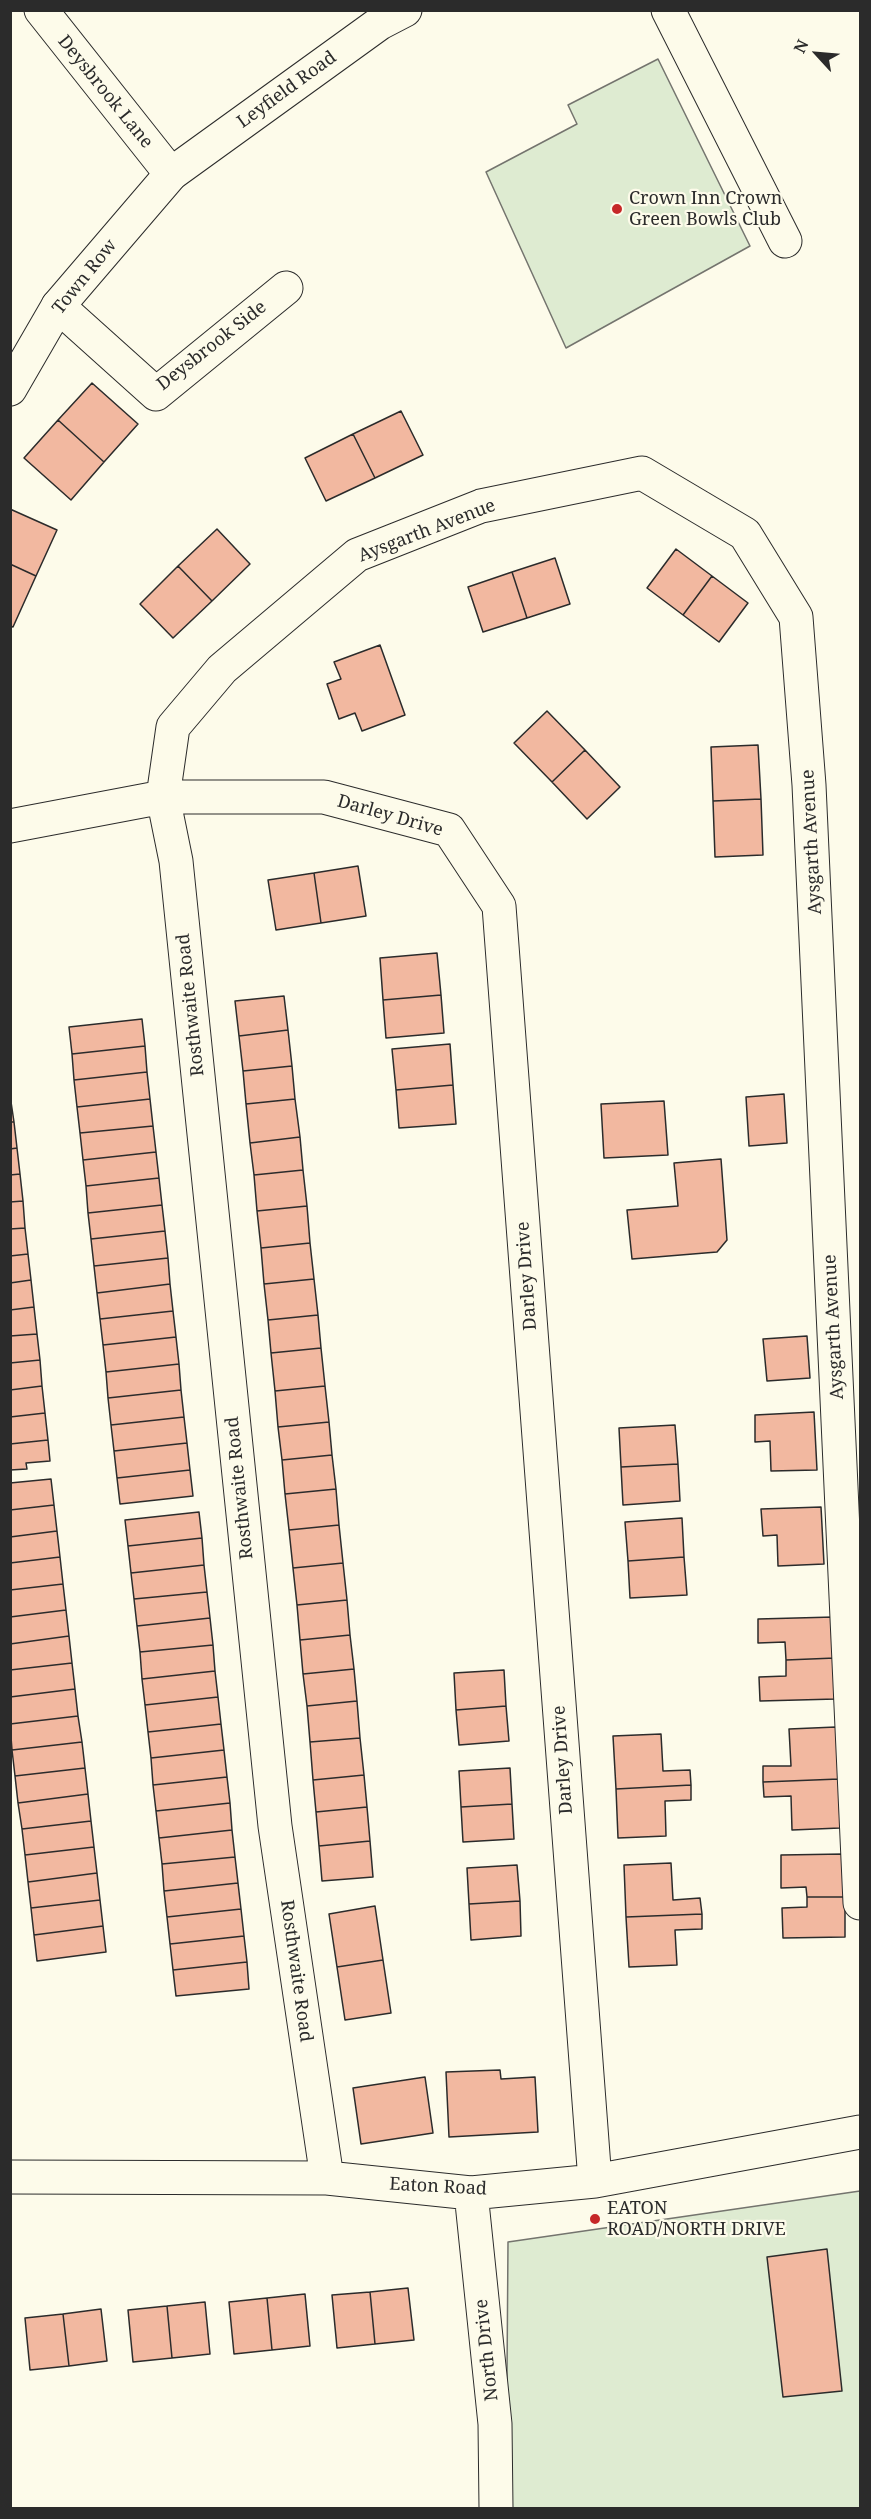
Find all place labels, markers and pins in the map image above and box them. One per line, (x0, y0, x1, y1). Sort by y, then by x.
place label: Crown Inn Crown Green Bowls Club (629, 188, 782, 230)
marker: Crown Inn Crown Green Bowls Club (610, 202, 624, 216)
place label: EATON ROAD/NORTH DRIVE (607, 2198, 786, 2240)
marker: EATON ROAD/NORTH DRIVE (588, 2212, 602, 2226)

